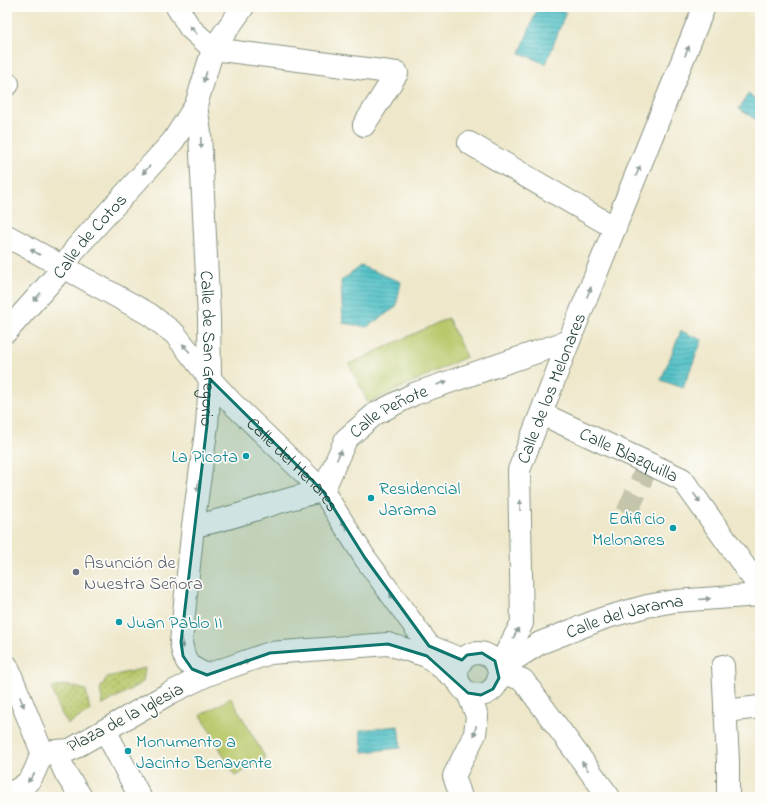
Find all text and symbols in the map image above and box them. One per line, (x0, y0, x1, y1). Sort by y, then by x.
one-way arrow (188, 25, 198, 35)
one-way arrow (684, 44, 690, 56)
one-way arrow (202, 72, 208, 84)
one-way arrow (197, 137, 204, 149)
one-way arrow (142, 165, 151, 175)
one-way arrow (635, 166, 641, 177)
street label: Calle de Cotos (48, 189, 134, 286)
one-way arrow (29, 248, 41, 255)
street label: Calle de San Gregorio (192, 270, 221, 427)
one-way arrow (587, 285, 593, 297)
one-way arrow (32, 292, 42, 302)
street label: Calle de los Melonares (512, 309, 594, 468)
one-way arrow (182, 342, 191, 353)
street label: Calle Peñote (344, 379, 432, 446)
one-way arrow (437, 380, 449, 386)
street label: Calle del Henares (239, 412, 344, 518)
street label: Calle Blazquilla (574, 422, 682, 490)
place label: La Picota (171, 445, 238, 471)
one-way arrow (336, 449, 342, 461)
marker: La Picota (241, 451, 251, 461)
place label: Residencial Jarama (379, 477, 460, 524)
one-way arrow (195, 480, 201, 492)
marker: Residencial Jarama (366, 493, 376, 503)
one-way arrow (693, 493, 701, 504)
one-way arrow (517, 498, 523, 511)
place label: Edificio Melonares (592, 507, 665, 554)
one-way arrow (341, 519, 348, 531)
marker: Edificio Melonares (668, 523, 678, 533)
place label: Asunción de Nuestra Señora (84, 551, 203, 598)
marker: Asunción de Nuestra Señora (71, 567, 81, 577)
street label: Calle del Jarama (563, 589, 684, 647)
one-way arrow (390, 593, 398, 603)
one-way arrow (699, 596, 711, 602)
place label: Juan Pablo II (127, 611, 223, 637)
marker: Juan Pablo II (114, 617, 124, 627)
one-way arrow (513, 628, 520, 639)
one-way arrow (178, 637, 185, 649)
one-way arrow (238, 659, 250, 665)
street label: Plaza de la Iglesia (63, 677, 189, 761)
one-way arrow (19, 696, 25, 708)
one-way arrow (471, 724, 477, 737)
place label: Monumento a Jacinto Benavente (136, 730, 273, 777)
marker: Monumento a Jacinto Benavente (123, 746, 133, 756)
one-way arrow (581, 760, 590, 771)
one-way arrow (26, 773, 35, 784)

